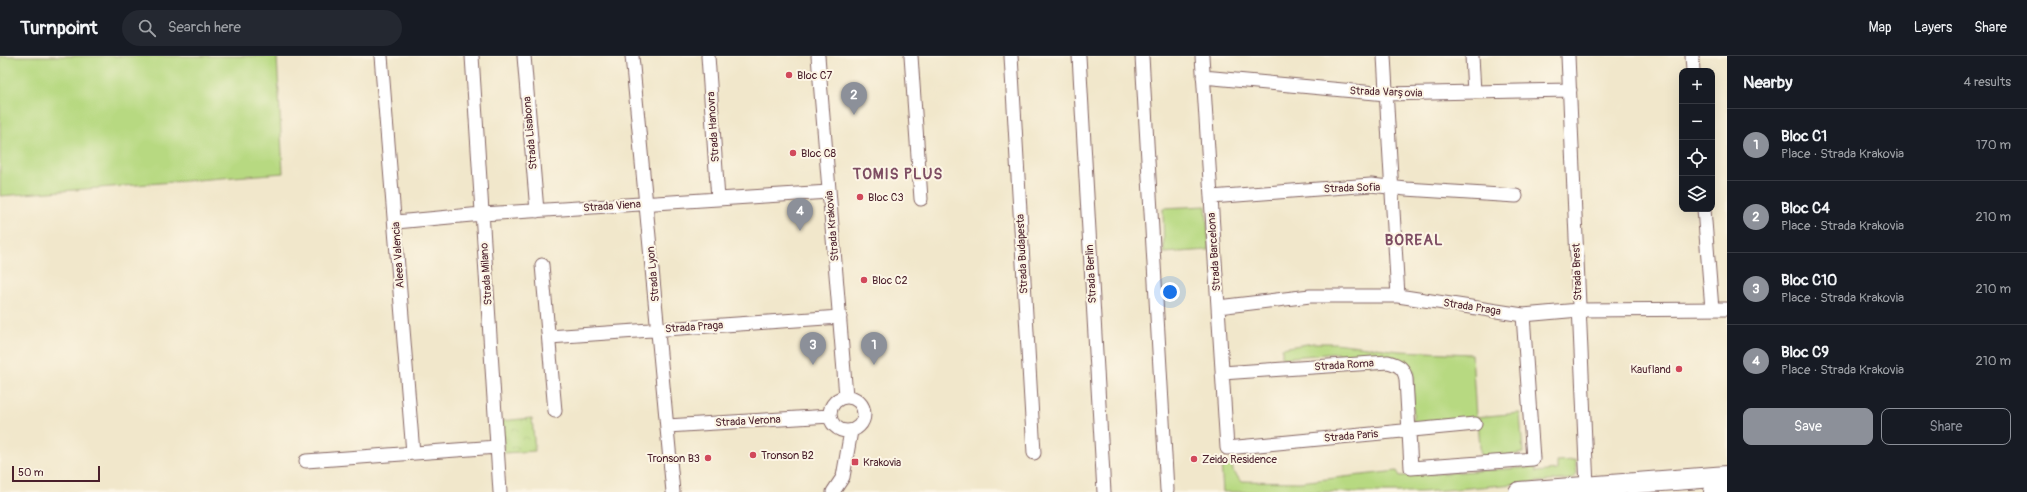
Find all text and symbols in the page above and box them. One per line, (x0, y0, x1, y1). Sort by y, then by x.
search box (122, 10, 402, 46)
text: Turnpoint (20, 16, 98, 40)
icon: search (136, 17, 158, 39)
text: Search here (168, 18, 241, 37)
text: Map (1869, 19, 1892, 36)
text: Layers (1914, 19, 1952, 36)
text: Share (1974, 19, 2007, 36)
map controls (1679, 68, 1715, 212)
button: + (1679, 68, 1715, 104)
place label: Bloc C7 (797, 69, 833, 82)
marker: Bloc C7 (784, 70, 794, 80)
text: Nearby (1743, 72, 1792, 93)
text: 4 results (1964, 74, 2011, 90)
pin: 2 (841, 82, 867, 115)
street label: Strada Varșovia (1349, 84, 1423, 100)
street label: Strada Hanovra (704, 91, 722, 163)
street label: Strada Lisabona (520, 96, 540, 170)
button: − (1679, 104, 1715, 140)
text: Bloc C1 (1781, 127, 1827, 146)
text: 1 (1753, 137, 1759, 153)
text: 170 m (1976, 137, 2011, 153)
button: locate (1679, 140, 1715, 176)
text: Place · Strada Krakovia (1781, 146, 1904, 162)
place label: Bloc C8 (801, 147, 837, 160)
marker: Bloc C8 (788, 148, 798, 158)
district label: TOMIS PLUS (852, 165, 943, 184)
button: layers (1679, 176, 1715, 212)
street label: Strada Sofia (1323, 181, 1381, 195)
street label: Strada Krakovia (822, 190, 842, 262)
place label: Bloc C3 (868, 191, 904, 204)
marker: Bloc C3 (855, 192, 865, 202)
street label: Strada Viena (583, 197, 641, 215)
pin: 4 (787, 198, 813, 231)
text: Bloc C4 (1781, 199, 1830, 218)
text: 2 (1752, 209, 1760, 225)
text: 210 m (1975, 209, 2011, 225)
street label: Strada Barcelona (1205, 212, 1223, 292)
street label: Strada Budapesta (1013, 214, 1031, 294)
text: Place · Strada Krakovia (1781, 218, 1904, 234)
street label: Aleea Valencia (389, 221, 407, 289)
district label: BOREAL (1385, 231, 1443, 250)
street label: Strada Milano (477, 242, 495, 306)
street label: Strada Brest (1569, 242, 1584, 301)
street label: Strada Berlin (1083, 244, 1099, 304)
street label: Strada Lyon (644, 246, 662, 302)
text: Bloc C10 (1781, 271, 1837, 290)
place label: Bloc C2 (872, 274, 908, 287)
marker: Bloc C2 (859, 275, 869, 285)
text: 3 (1752, 281, 1760, 297)
text: 210 m (1975, 281, 2011, 297)
your location (1160, 282, 1180, 302)
text: Place · Strada Krakovia (1781, 290, 1904, 306)
street label: Strada Praga (1442, 296, 1502, 318)
street label: Strada Praga (664, 318, 724, 336)
pin: 3 (800, 332, 826, 365)
pin: 1 (861, 332, 887, 365)
text: Bloc C9 (1781, 343, 1829, 362)
text: 4 (1752, 353, 1760, 369)
text: 210 m (1975, 353, 2011, 369)
street label: Strada Roma (1314, 356, 1374, 374)
text: Place · Strada Krakovia (1781, 362, 1904, 378)
place label: Kaufland (1630, 363, 1671, 376)
marker: Kaufland (1674, 364, 1684, 374)
button: Save (1743, 408, 1873, 445)
button: Share (1881, 408, 2011, 445)
street label: Strada Verona (715, 413, 781, 429)
street label: Strada Paris (1323, 427, 1379, 445)
place label: Tronson B2 (761, 449, 814, 462)
marker: Tronson B2 (748, 450, 758, 460)
place label: Tronson B3 (647, 452, 700, 465)
marker: Tronson B3 (703, 453, 713, 463)
place label: Zeido Residence (1202, 453, 1278, 466)
marker: Zeido Residence (1189, 454, 1199, 464)
place label: Krakovia (863, 456, 901, 469)
marker: Krakovia (850, 457, 860, 467)
scale bar (12, 464, 100, 483)
text: 50 m (18, 466, 44, 479)

